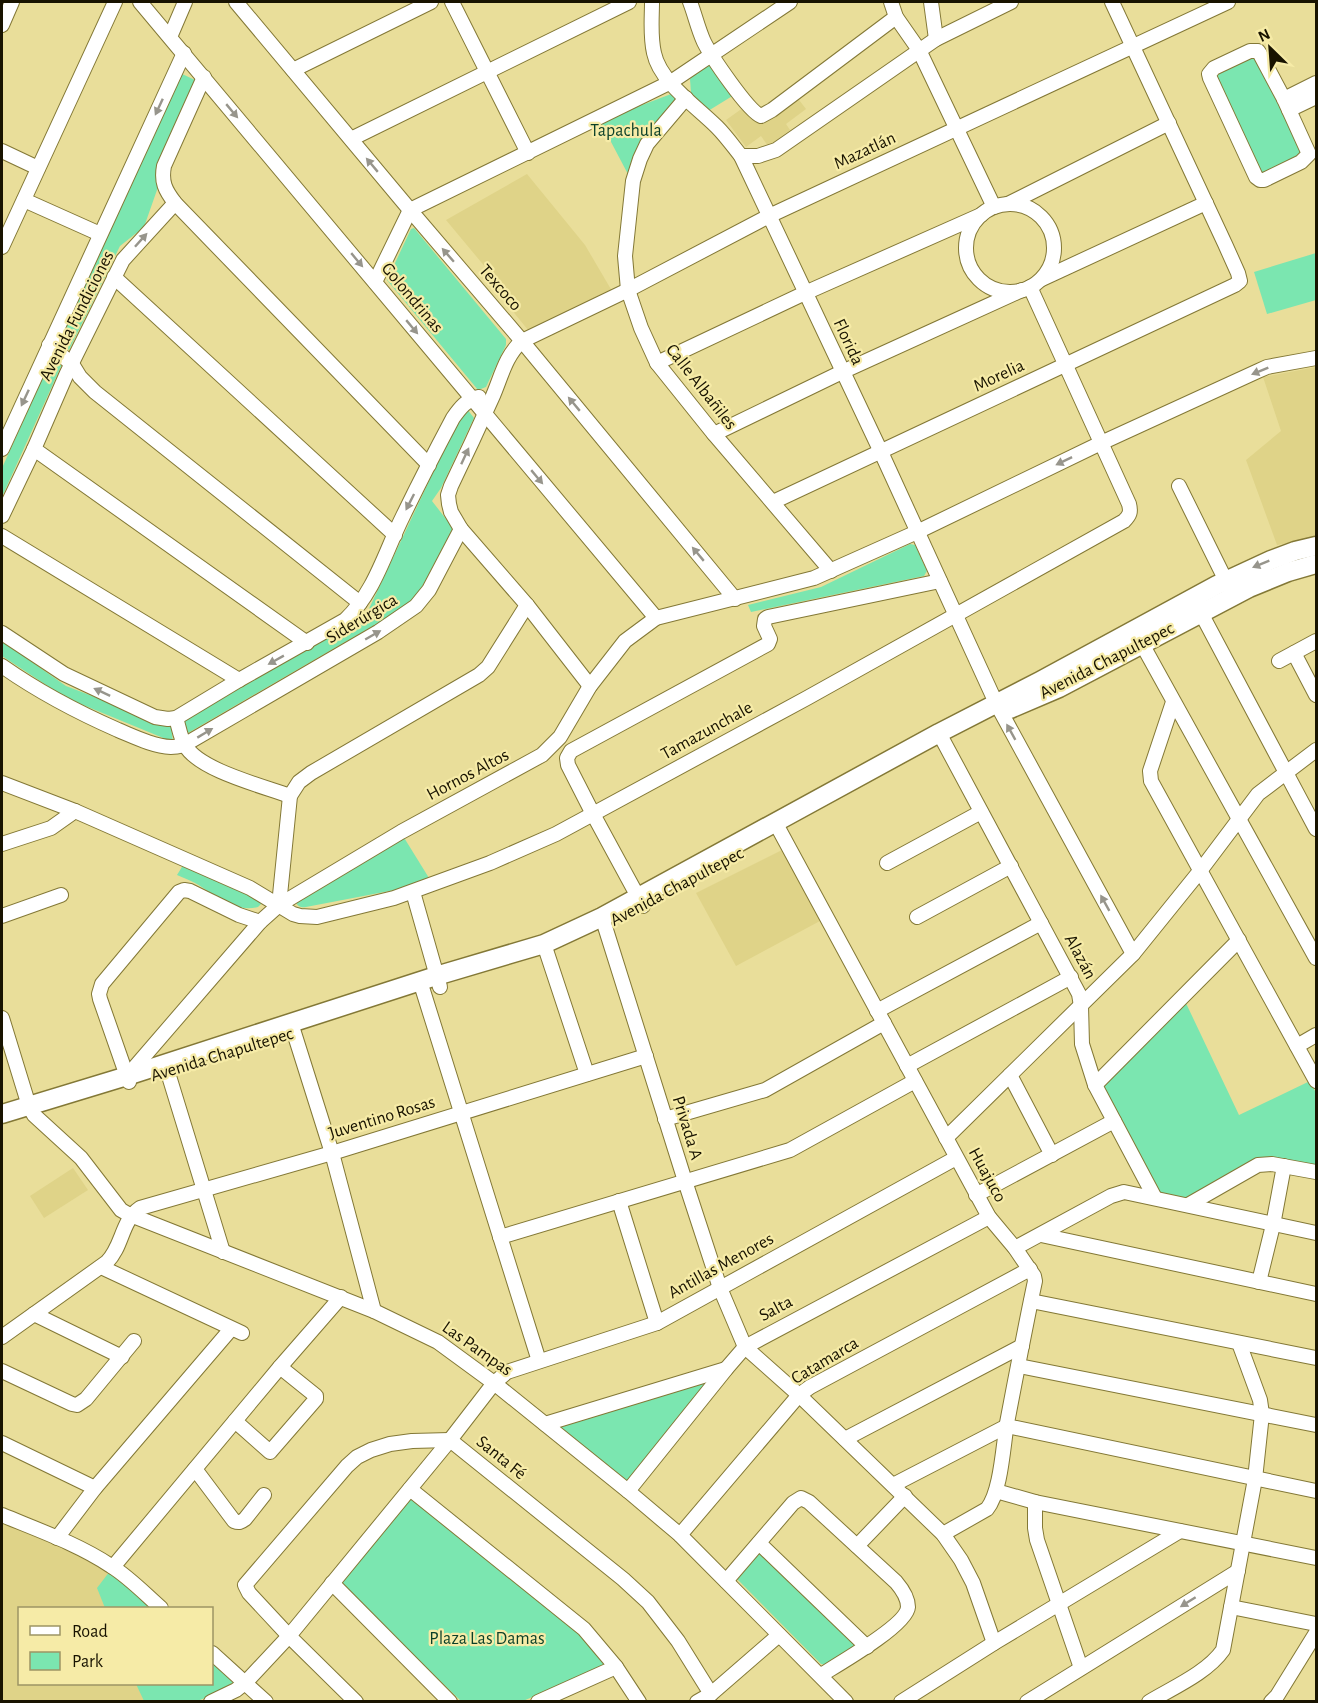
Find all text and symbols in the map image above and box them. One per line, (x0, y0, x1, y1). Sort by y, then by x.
north arrow (1240, 18, 1300, 78)
text: N (1256, 26, 1273, 45)
one-way arrow (154, 98, 164, 116)
one-way arrow (225, 103, 238, 119)
park label: Tapachula (590, 122, 662, 140)
street label: Mazatlán (831, 129, 899, 173)
one-way arrow (366, 157, 379, 173)
one-way arrow (134, 233, 147, 248)
street label: Avenida Fundiciones (36, 248, 118, 384)
one-way arrow (442, 248, 455, 263)
one-way arrow (350, 252, 363, 267)
street label: Golondrinas (378, 259, 446, 337)
street label: Texcoco (475, 261, 525, 315)
street label: Florida (830, 316, 866, 368)
one-way arrow (406, 319, 419, 335)
street label: Calle Albañiles (662, 341, 740, 433)
street label: Morelia (971, 356, 1027, 396)
one-way arrow (1250, 366, 1268, 376)
one-way arrow (20, 390, 29, 407)
one-way arrow (567, 396, 580, 412)
one-way arrow (460, 448, 469, 465)
one-way arrow (1055, 457, 1072, 466)
one-way arrow (530, 469, 543, 484)
one-way arrow (405, 494, 415, 511)
one-way arrow (692, 547, 705, 562)
one-way arrow (1252, 560, 1270, 569)
street label: Siderúrgica (323, 591, 401, 647)
street label: Avenida Chapultepec (1037, 619, 1177, 703)
one-way arrow (365, 629, 381, 640)
one-way arrow (267, 655, 284, 665)
one-way arrow (94, 687, 111, 696)
street label: Tamazunchale (658, 699, 756, 763)
one-way arrow (1006, 724, 1016, 741)
one-way arrow (197, 727, 213, 738)
street label: Hornos Altos (424, 746, 512, 804)
street label: Avenida Chapultepec (607, 844, 747, 930)
one-way arrow (1100, 894, 1110, 911)
street label: Alazán (1061, 932, 1099, 982)
street label: Avenida Chapultepec (149, 1025, 295, 1085)
street label: Juventino Rosas (327, 1093, 437, 1143)
street label: Privada A (669, 1094, 705, 1163)
street label: Huajuco (965, 1145, 1009, 1205)
street label: Antillas Menores (665, 1230, 777, 1302)
street label: Salta (756, 1293, 796, 1325)
street label: Las Pampas (439, 1318, 515, 1380)
street label: Catamarca (788, 1334, 862, 1388)
street label: Santa Fé (473, 1433, 529, 1483)
one-way arrow (1180, 1596, 1196, 1607)
legend (18, 1607, 213, 1685)
text: Road (72, 1623, 108, 1641)
park label: Plaza Las Damas (429, 1630, 545, 1648)
text: Park (72, 1653, 104, 1671)

